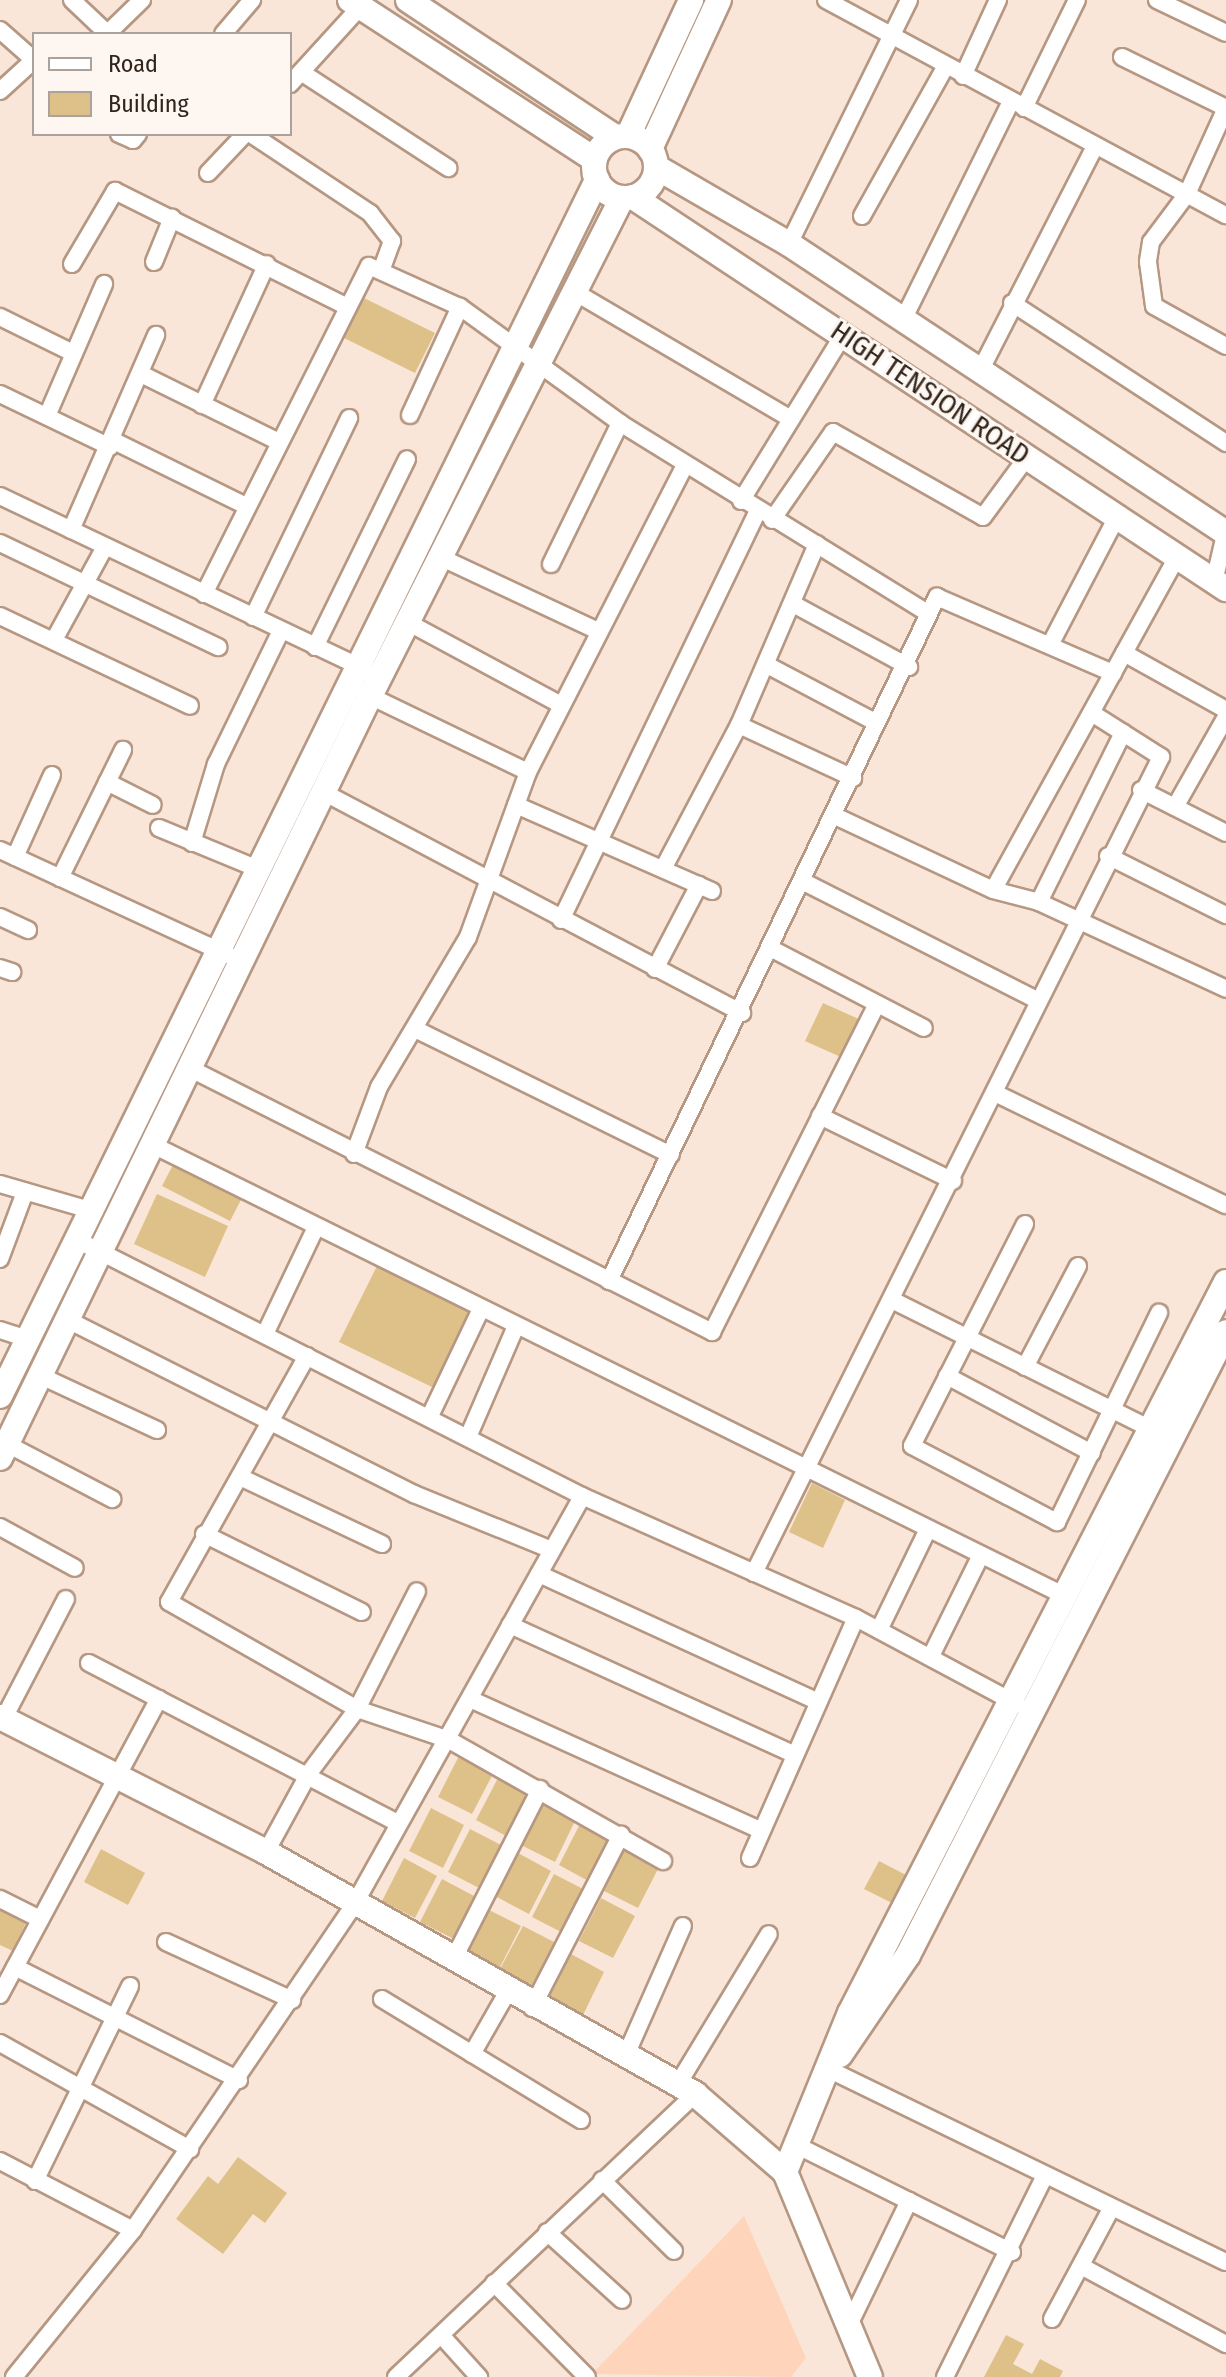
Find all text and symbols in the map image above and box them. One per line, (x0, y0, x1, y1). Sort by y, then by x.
legend (32, 32, 292, 136)
text: Road (108, 50, 158, 78)
text: Building (108, 90, 189, 118)
street label: HIGH TENSION ROAD (824, 314, 1036, 472)

